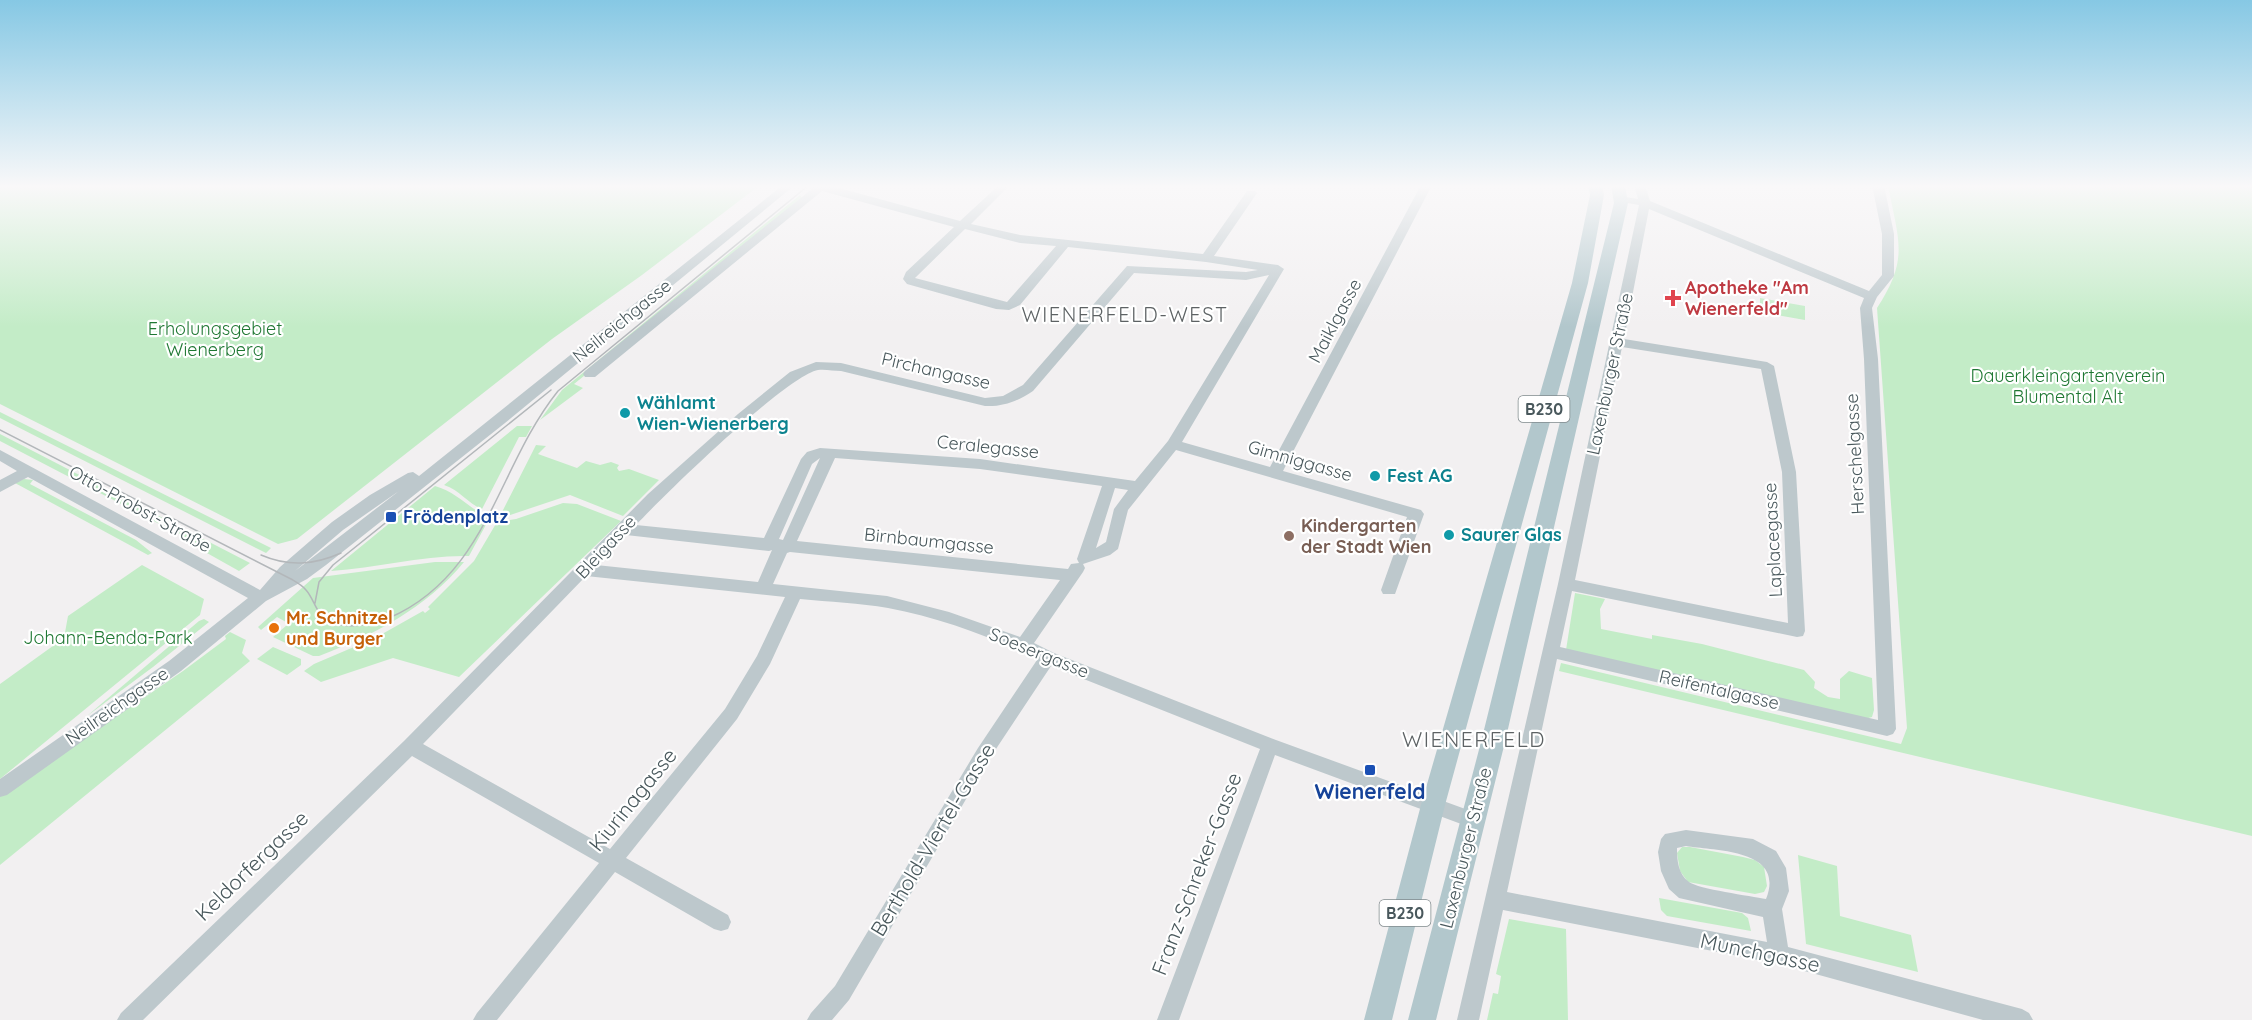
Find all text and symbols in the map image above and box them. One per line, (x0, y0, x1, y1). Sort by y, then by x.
street label: Neilreichgasse (568, 274, 676, 367)
street label: Maiklgasse (1303, 275, 1366, 367)
place label: Apotheke "Am Wienerfeld" (1685, 276, 1809, 320)
street label: Laxenburger Straße (1581, 291, 1638, 457)
marker: Apotheke "Am Wienerfeld" (1666, 291, 1680, 305)
district label: WIENERFELD-WEST (1022, 302, 1229, 327)
park label: Erholungsgebiet Wienerberg (148, 317, 282, 361)
street label: Pirchangasse (879, 347, 993, 394)
park label: Dauerkleingartenverein Blumental Alt (1971, 364, 2165, 408)
place label: Wählamt Wien-Wienerberg (637, 391, 789, 435)
street label: Herschelgasse (1840, 393, 1869, 515)
road number: B230 (1518, 396, 1570, 422)
marker: Wählamt Wien-Wienerberg (618, 406, 632, 420)
street label: Ceralegasse (936, 430, 1040, 463)
street label: Gimniggasse (1245, 435, 1355, 486)
street label: Otto-Probst-Straße (65, 460, 215, 557)
place label: Fest AG (1387, 464, 1452, 487)
marker: Fest AG (1368, 469, 1382, 483)
street label: Laplacegasse (1758, 482, 1787, 598)
place label: Frödenplatz (403, 505, 508, 528)
marker: Frödenplatz (384, 510, 398, 524)
street label: Bleigasse (570, 510, 641, 583)
place label: Kindergarten der Stadt Wien (1301, 514, 1431, 558)
street label: Birnbaumgasse (863, 522, 995, 559)
place label: Saurer Glas (1461, 523, 1562, 546)
marker: Saurer Glas (1442, 528, 1456, 542)
marker: Kindergarten der Stadt Wien (1282, 529, 1296, 543)
place label: Mr. Schnitzel und Burger (286, 606, 393, 650)
marker: Mr. Schnitzel und Burger (267, 621, 281, 635)
street label: Soesergasse (986, 622, 1092, 683)
park label: Johann-Benda-Park (23, 626, 193, 649)
street label: Neilreichgasse (61, 662, 173, 750)
street label: Reifentalgasse (1657, 665, 1781, 714)
district label: WIENERFELD (1402, 726, 1546, 752)
street label: Berthold-Viertel-Gasse (864, 738, 1000, 941)
street label: Kiurinagasse (583, 742, 682, 856)
marker: Wienerfeld (1363, 763, 1377, 777)
street label: Laxenburger Straße (1434, 765, 1497, 931)
street label: Franz-Schreker-Gasse (1145, 769, 1247, 979)
place label: Wienerfeld (1315, 778, 1425, 804)
street label: Keldorfergasse (189, 805, 313, 926)
road number: B230 (1380, 900, 1430, 926)
street label: Munchgasse (1698, 927, 1822, 977)

